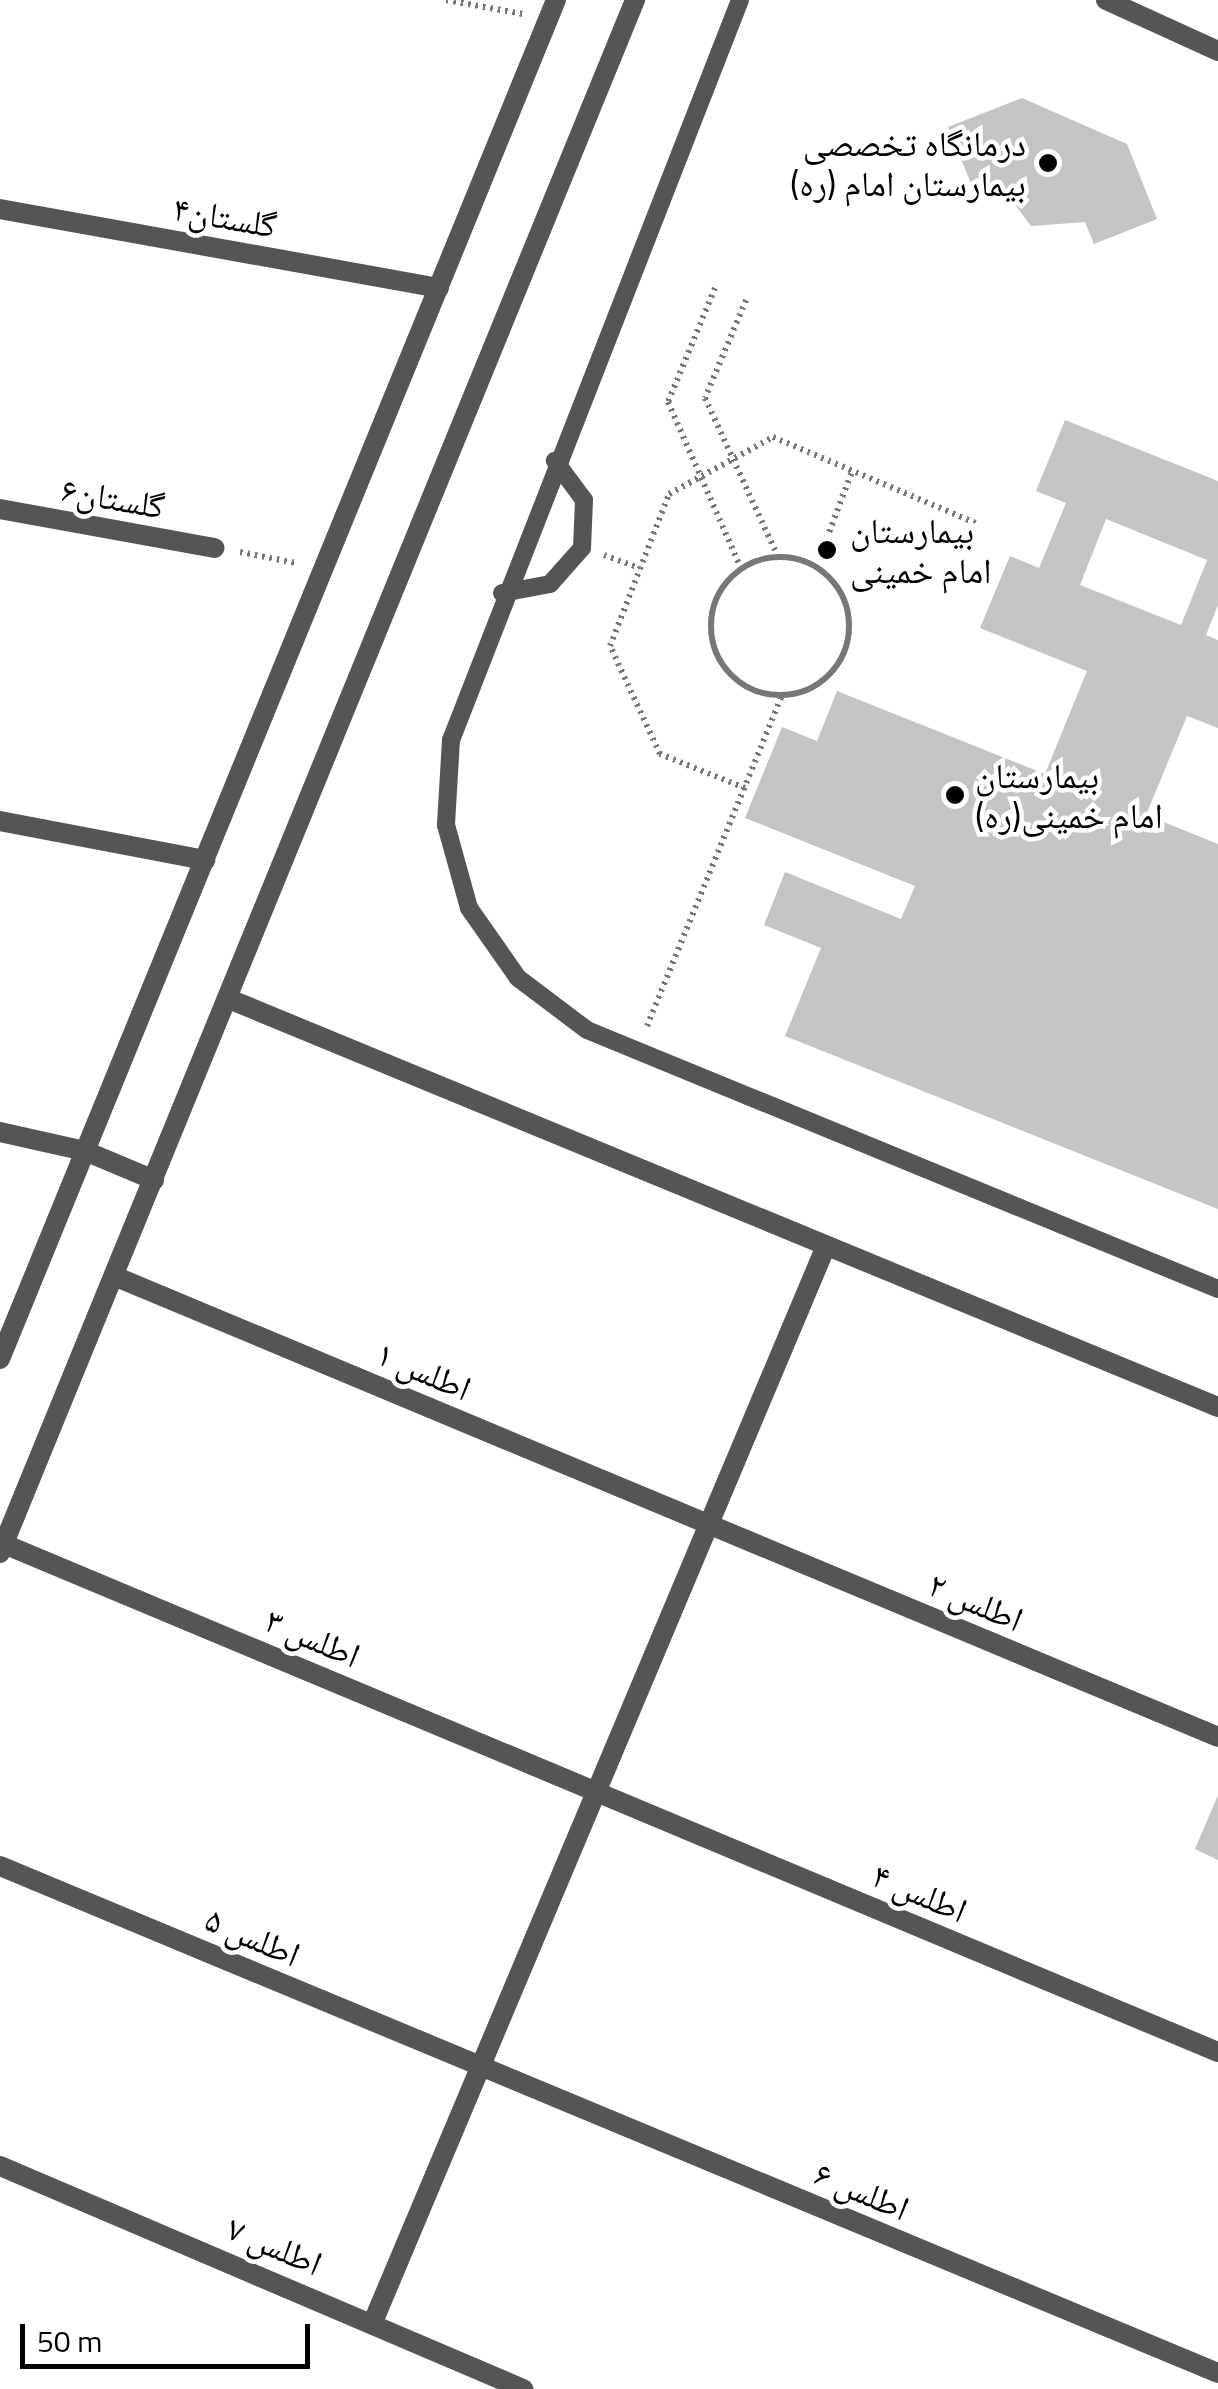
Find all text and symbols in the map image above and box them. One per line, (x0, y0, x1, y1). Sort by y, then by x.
place label: درمانگاه تخصصی بیمارستان امام (ره) (790, 122, 1026, 204)
marker: درمانگاه تخصصی بیمارستان امام (ره) (1035, 150, 1061, 176)
street label: گلستان۴ (170, 186, 280, 246)
street label: گلستان۶ (58, 467, 168, 527)
place label: بیمارستان امام خمینی (850, 509, 992, 591)
marker: بیمارستان امام خمینی (814, 537, 840, 563)
place label: بیمارستان امام خمینی(ره) (975, 754, 1163, 836)
marker: بیمارستان امام خمینی(ره) (944, 784, 966, 806)
street label: اطلس ۱ (370, 1331, 478, 1409)
street label: اطلس ۲ (922, 1562, 1030, 1640)
street label: اطلس ۳ (259, 1598, 367, 1676)
street label: اطلس ۴ (866, 1853, 974, 1931)
street label: اطلس ۵ (199, 1897, 307, 1975)
street label: اطلس ۶ (808, 2151, 916, 2229)
street label: اطلس ۷ (221, 2206, 329, 2284)
scale bar (25, 2304, 315, 2366)
text: 50 m (37, 2318, 102, 2364)

